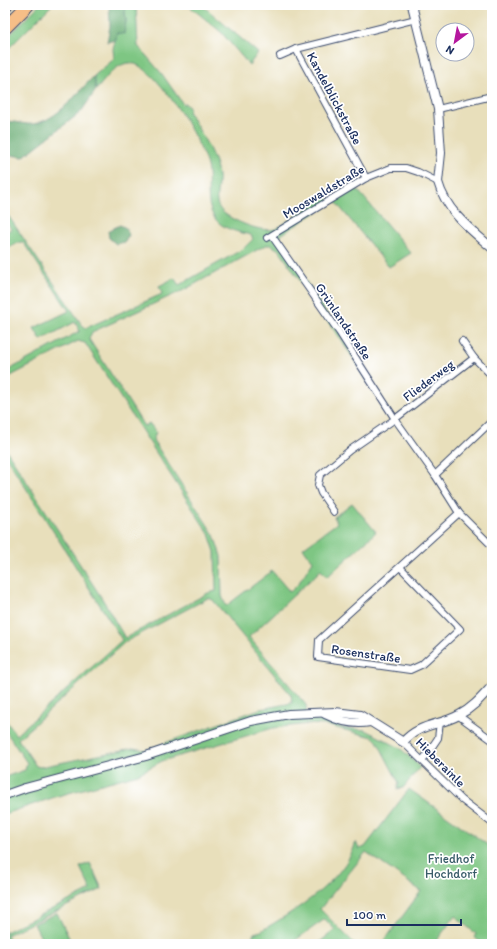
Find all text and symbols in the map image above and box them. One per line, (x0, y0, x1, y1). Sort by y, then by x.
north arrow (435, 22, 475, 62)
text: N (443, 43, 457, 58)
street label: Kandelblickstraße (304, 49, 365, 147)
street label: Mooswaldstraße (280, 161, 367, 222)
street label: Grünlandstraße (312, 280, 375, 362)
street label: Fliederweg (400, 356, 457, 404)
street label: Rosenstraße (330, 641, 402, 666)
street label: Hieberainle (413, 734, 469, 790)
park label: Friedhof Hochdorf (425, 851, 477, 881)
scale bar (347, 901, 461, 927)
text: 100 m (353, 908, 386, 922)

